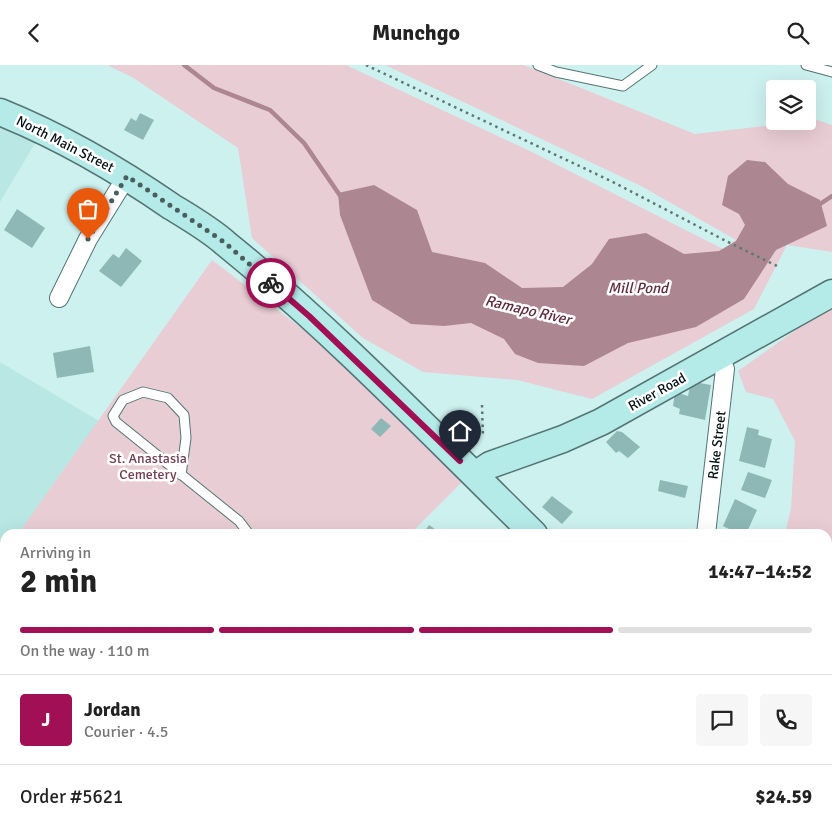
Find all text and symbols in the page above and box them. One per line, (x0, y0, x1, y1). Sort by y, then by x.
icon: back (20, 19, 48, 47)
text: Munchgo (372, 19, 460, 46)
icon: search (784, 19, 812, 47)
map controls (766, 80, 816, 130)
button: layers (766, 80, 816, 130)
street label: North Main Street (13, 112, 117, 176)
pin (67, 188, 109, 239)
icon: bag (74, 195, 102, 223)
courier (246, 258, 296, 308)
icon: bike (257, 269, 285, 297)
water label: Mill Pond (608, 279, 670, 297)
water label: Ramapo River (483, 291, 575, 329)
street label: River Road (625, 369, 689, 415)
pin (439, 410, 481, 461)
street label: Rake Street (704, 410, 730, 480)
icon: home (446, 417, 474, 445)
park label: St. Anastasia Cemetery (109, 450, 187, 483)
text: Arriving in (20, 543, 91, 563)
text: 14:47–14:52 (708, 560, 812, 584)
text: 2 min (20, 562, 97, 601)
text: On the way · 110 m (20, 641, 150, 661)
button: chat (696, 694, 748, 746)
button: phone (760, 694, 812, 746)
text: Jordan (84, 698, 141, 722)
text: J (42, 708, 50, 732)
text: Courier · 4.5 (84, 722, 168, 742)
text: Order #5621 (20, 785, 123, 809)
text: $24.59 (755, 785, 812, 809)

